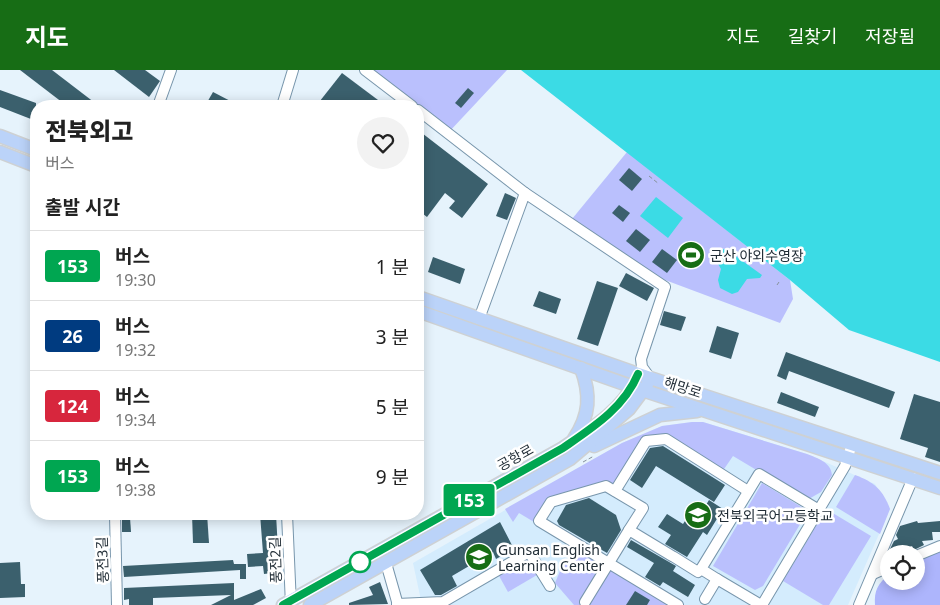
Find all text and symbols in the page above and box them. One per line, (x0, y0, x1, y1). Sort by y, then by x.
text: 지도 (25, 20, 69, 53)
text: 지도 (727, 24, 760, 48)
text: 길찾기 (788, 24, 837, 48)
text: 저장됨 (865, 24, 915, 48)
text: 전북외고 (45, 114, 133, 147)
button: heart (357, 117, 409, 169)
text: 버스 (45, 152, 74, 174)
text: 출발 시간 (45, 194, 120, 220)
sports icon: 군산 야외수영장 (676, 240, 706, 270)
text: 버스 (115, 243, 150, 269)
place label: 군산 야외수영장 (710, 246, 804, 265)
text: 153 (57, 254, 88, 278)
text: 1 분 (376, 254, 409, 280)
text: 19:30 (115, 269, 156, 291)
text: 버스 (115, 313, 150, 339)
text: 26 (62, 324, 83, 348)
text: 3 분 (376, 324, 409, 350)
text: 19:32 (115, 339, 156, 361)
street label: 해망로 (662, 372, 704, 402)
text: 버스 (115, 383, 150, 409)
text: 124 (57, 394, 88, 418)
text: 5 분 (376, 394, 409, 420)
text: 19:34 (115, 409, 156, 431)
street label: 공항로 (493, 439, 537, 475)
text: 버스 (115, 453, 150, 479)
text: 153 (57, 464, 88, 488)
text: 9 분 (376, 464, 409, 490)
text: 19:38 (115, 479, 156, 501)
line badge: 153 (440, 484, 498, 516)
text: 153 (454, 488, 484, 512)
school or university icon: 전북외국어고등학교 (683, 500, 713, 530)
place label: 전북외국어고등학교 (717, 506, 833, 525)
street label: 풍전3길 (92, 536, 112, 584)
street label: 풍전2길 (265, 536, 285, 584)
place label: Gunsan English Learning Center (498, 540, 604, 575)
school or university icon: Gunsan English Learning Center (464, 542, 494, 572)
map controls (880, 545, 925, 590)
button: locate (880, 545, 925, 590)
unlabelled marker (349, 551, 371, 573)

